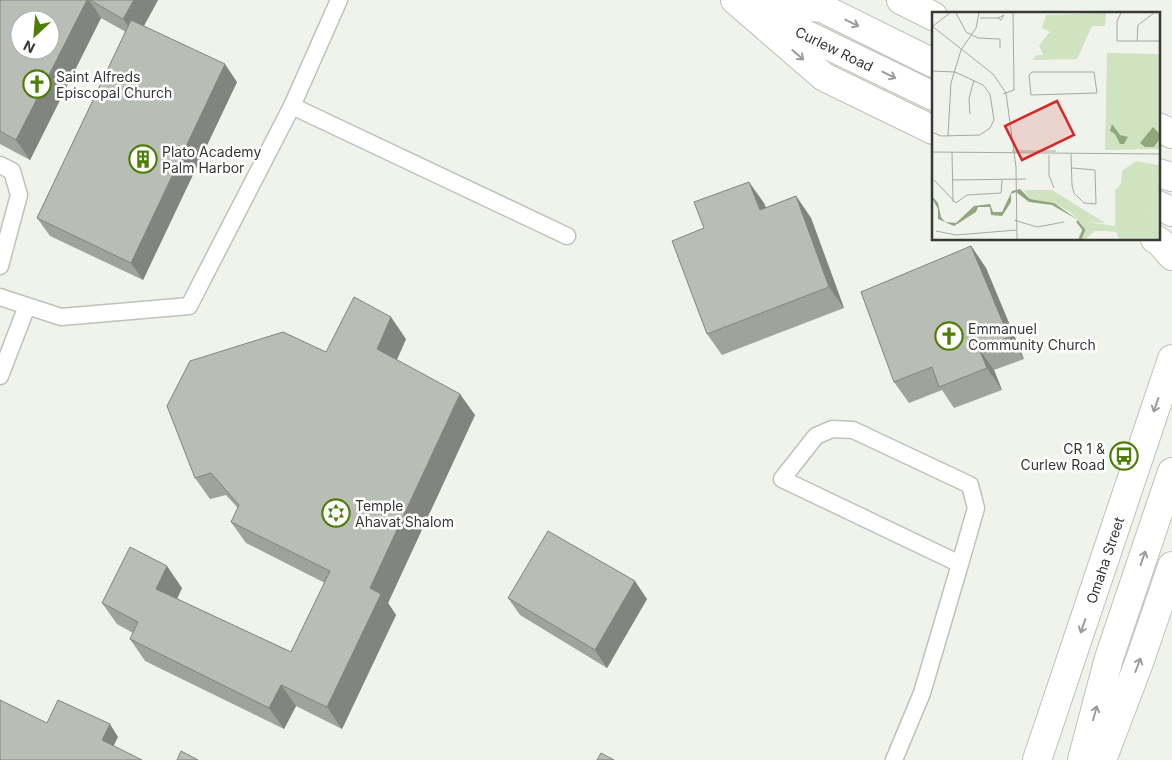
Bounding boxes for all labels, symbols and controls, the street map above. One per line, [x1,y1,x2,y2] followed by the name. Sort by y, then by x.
[10,10,60,60] north arrow
[932,12,1160,240] inset map
[844,19,859,28] one-way arrow
[793,22,876,74] street label: Curlew Road
[21,37,38,57] text: N
[791,49,804,60] one-way arrow
[56,68,172,101] place label: Saint Alfreds Episcopal Church
[22,69,52,99] church icon: Saint Alfreds Episcopal Church
[881,71,896,80] one-way arrow
[162,143,261,176] place label: Plato Academy Palm Harbor
[128,144,158,174] building icon: Plato Academy Palm Harbor
[968,320,1096,353] place label: Emmanuel Community Church
[934,321,964,351] church icon: Emmanuel Community Church
[1151,397,1161,413] one-way arrow
[1021,440,1105,473] place label: CR 1 & Curlew Road
[1109,441,1139,471] bus stop icon: CR 1 & Curlew Road
[355,497,454,530] place label: Temple Ahavat Shalom
[321,498,351,528] synagogue icon: Temple Ahavat Shalom
[1082,514,1127,606] street label: Omaha Street
[1139,550,1148,566] one-way arrow
[1077,617,1087,633] one-way arrow
[1134,658,1143,674] one-way arrow
[1091,705,1100,721] one-way arrow

